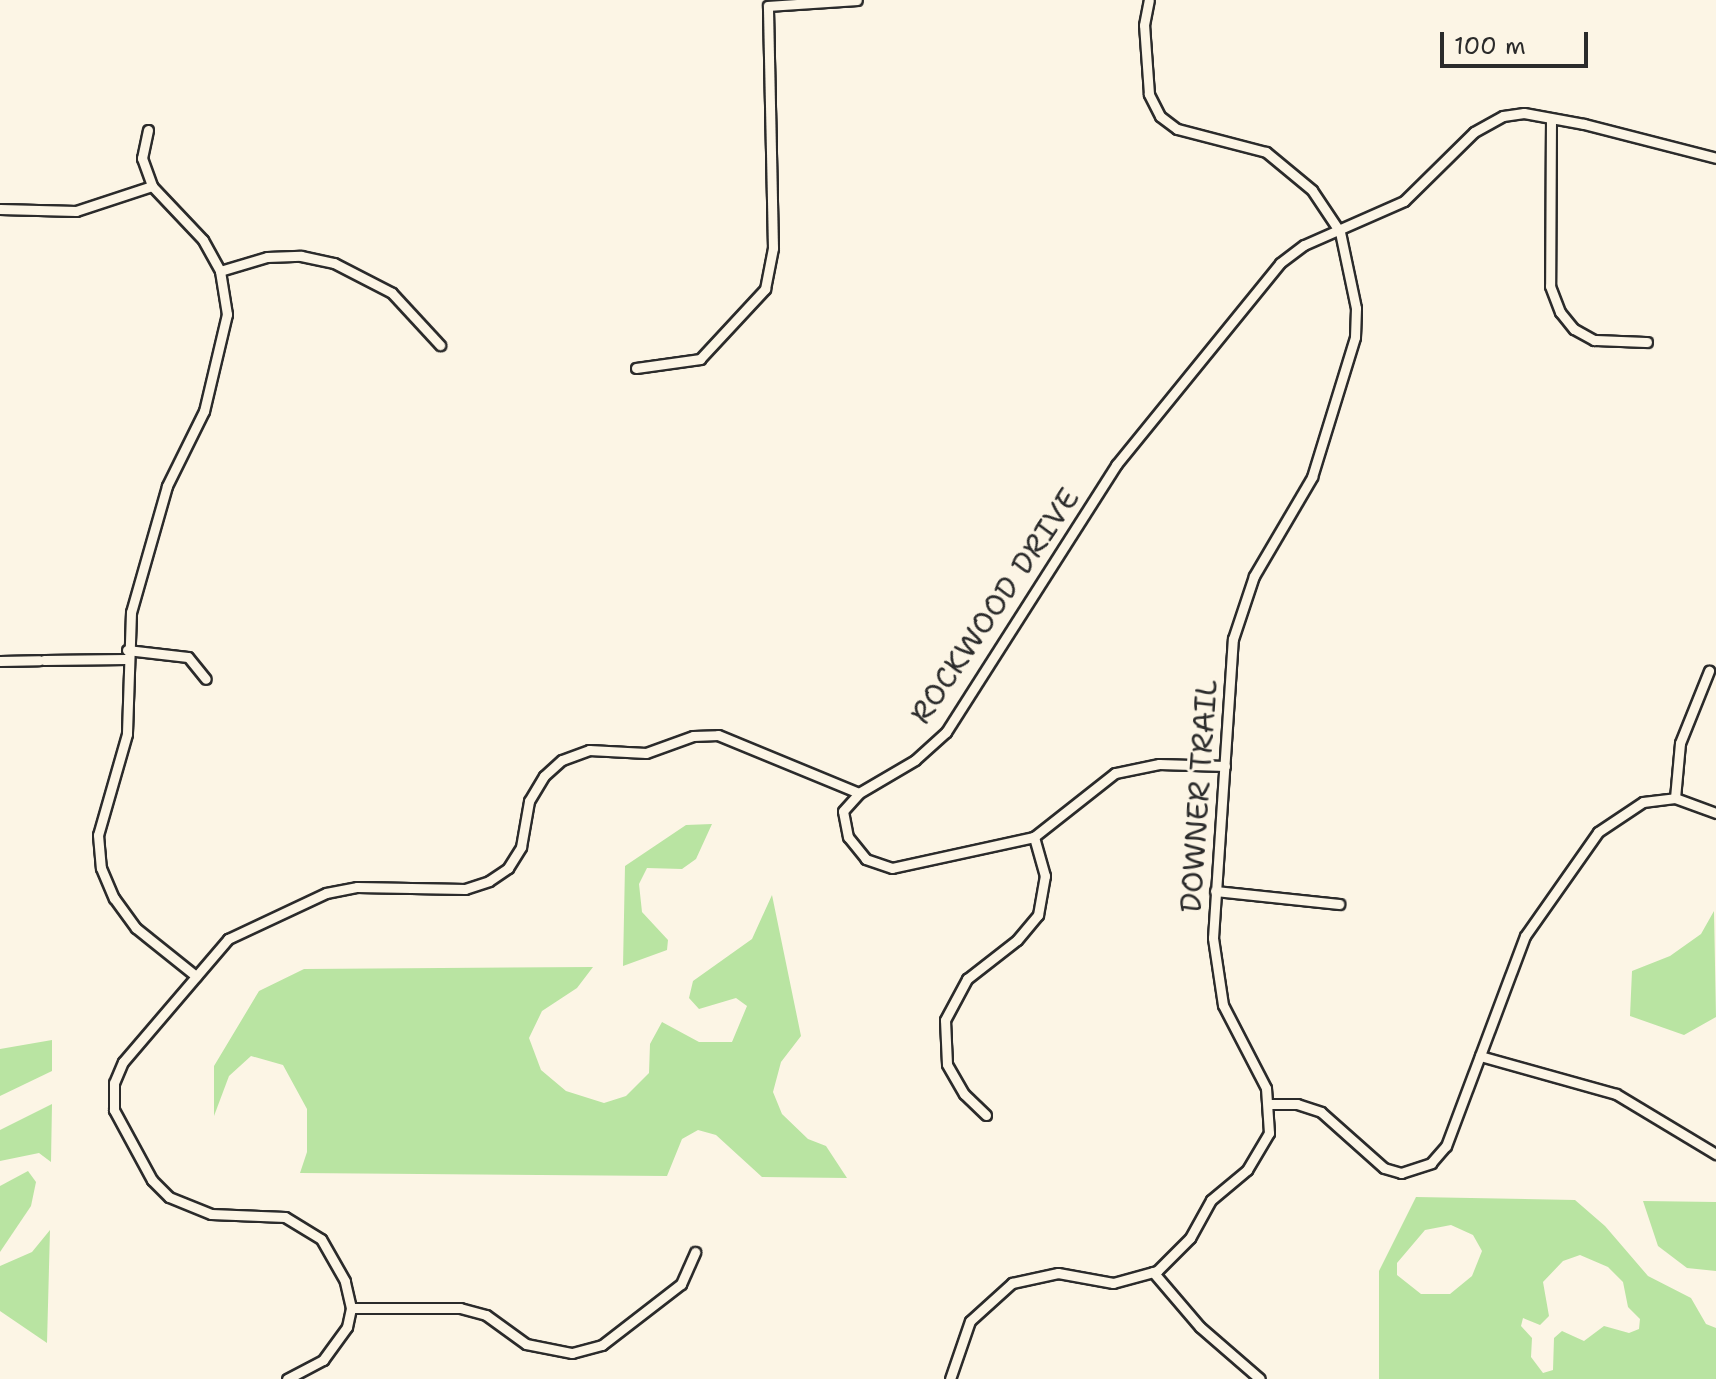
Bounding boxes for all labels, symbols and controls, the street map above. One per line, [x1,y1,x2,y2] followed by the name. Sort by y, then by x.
[1444,16,1592,66] scale bar
[1454,30,1526,62] text: 100 m
[903,481,1087,731] street label: ROCKWOOD DRIVE
[1173,678,1225,914] street label: DOWNER TRAIL

